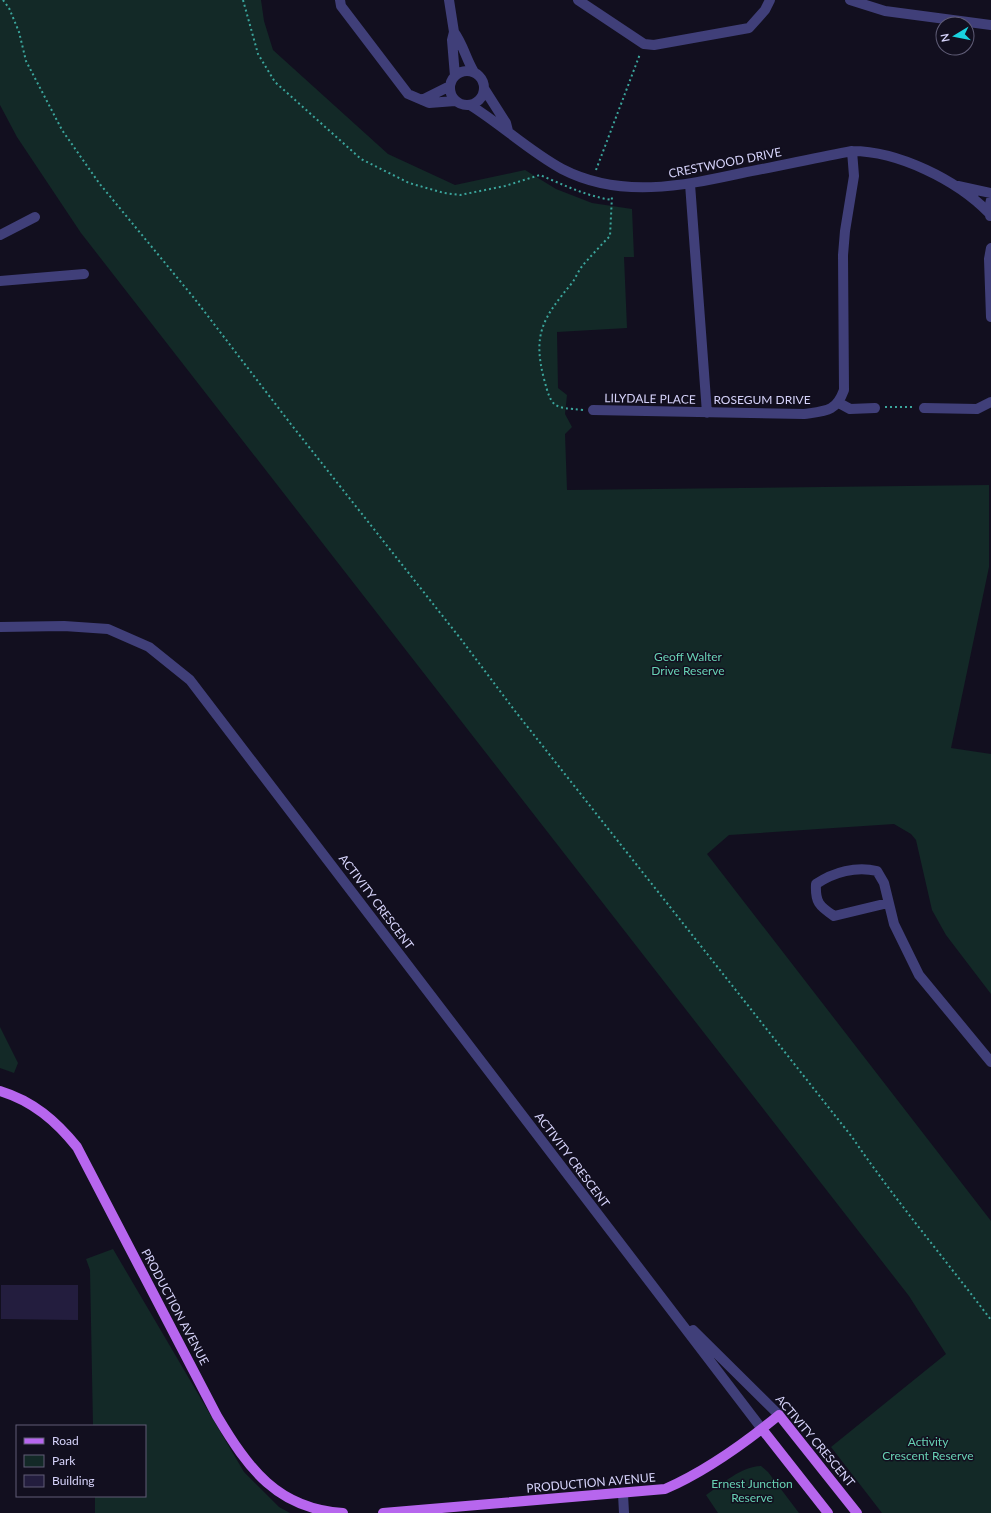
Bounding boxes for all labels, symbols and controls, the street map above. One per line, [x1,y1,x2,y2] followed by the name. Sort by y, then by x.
[935,16,975,56] north arrow
[938,33,952,43] text: N
[667,144,783,181] street label: CRESTWOOD DRIVE
[604,390,696,407] street label: LILYDALE PLACE
[713,392,811,407] street label: ROSEGUM DRIVE
[651,649,725,678] park label: Geoff Walter Drive Reserve
[336,851,417,952] street label: ACTIVITY CRESCENT
[532,1109,613,1210] street label: ACTIVITY CRESCENT
[138,1246,213,1368] street label: PRODUCTION AVENUE
[773,1392,858,1490] street label: ACTIVITY CRESCENT
[16,1425,146,1497] legend
[52,1433,79,1448] text: Road
[882,1434,974,1463] park label: Activity Crescent Reserve
[52,1453,76,1468] text: Park
[526,1469,656,1496] street label: PRODUCTION AVENUE
[52,1473,95,1488] text: Building
[711,1476,793,1505] park label: Ernest Junction Reserve

